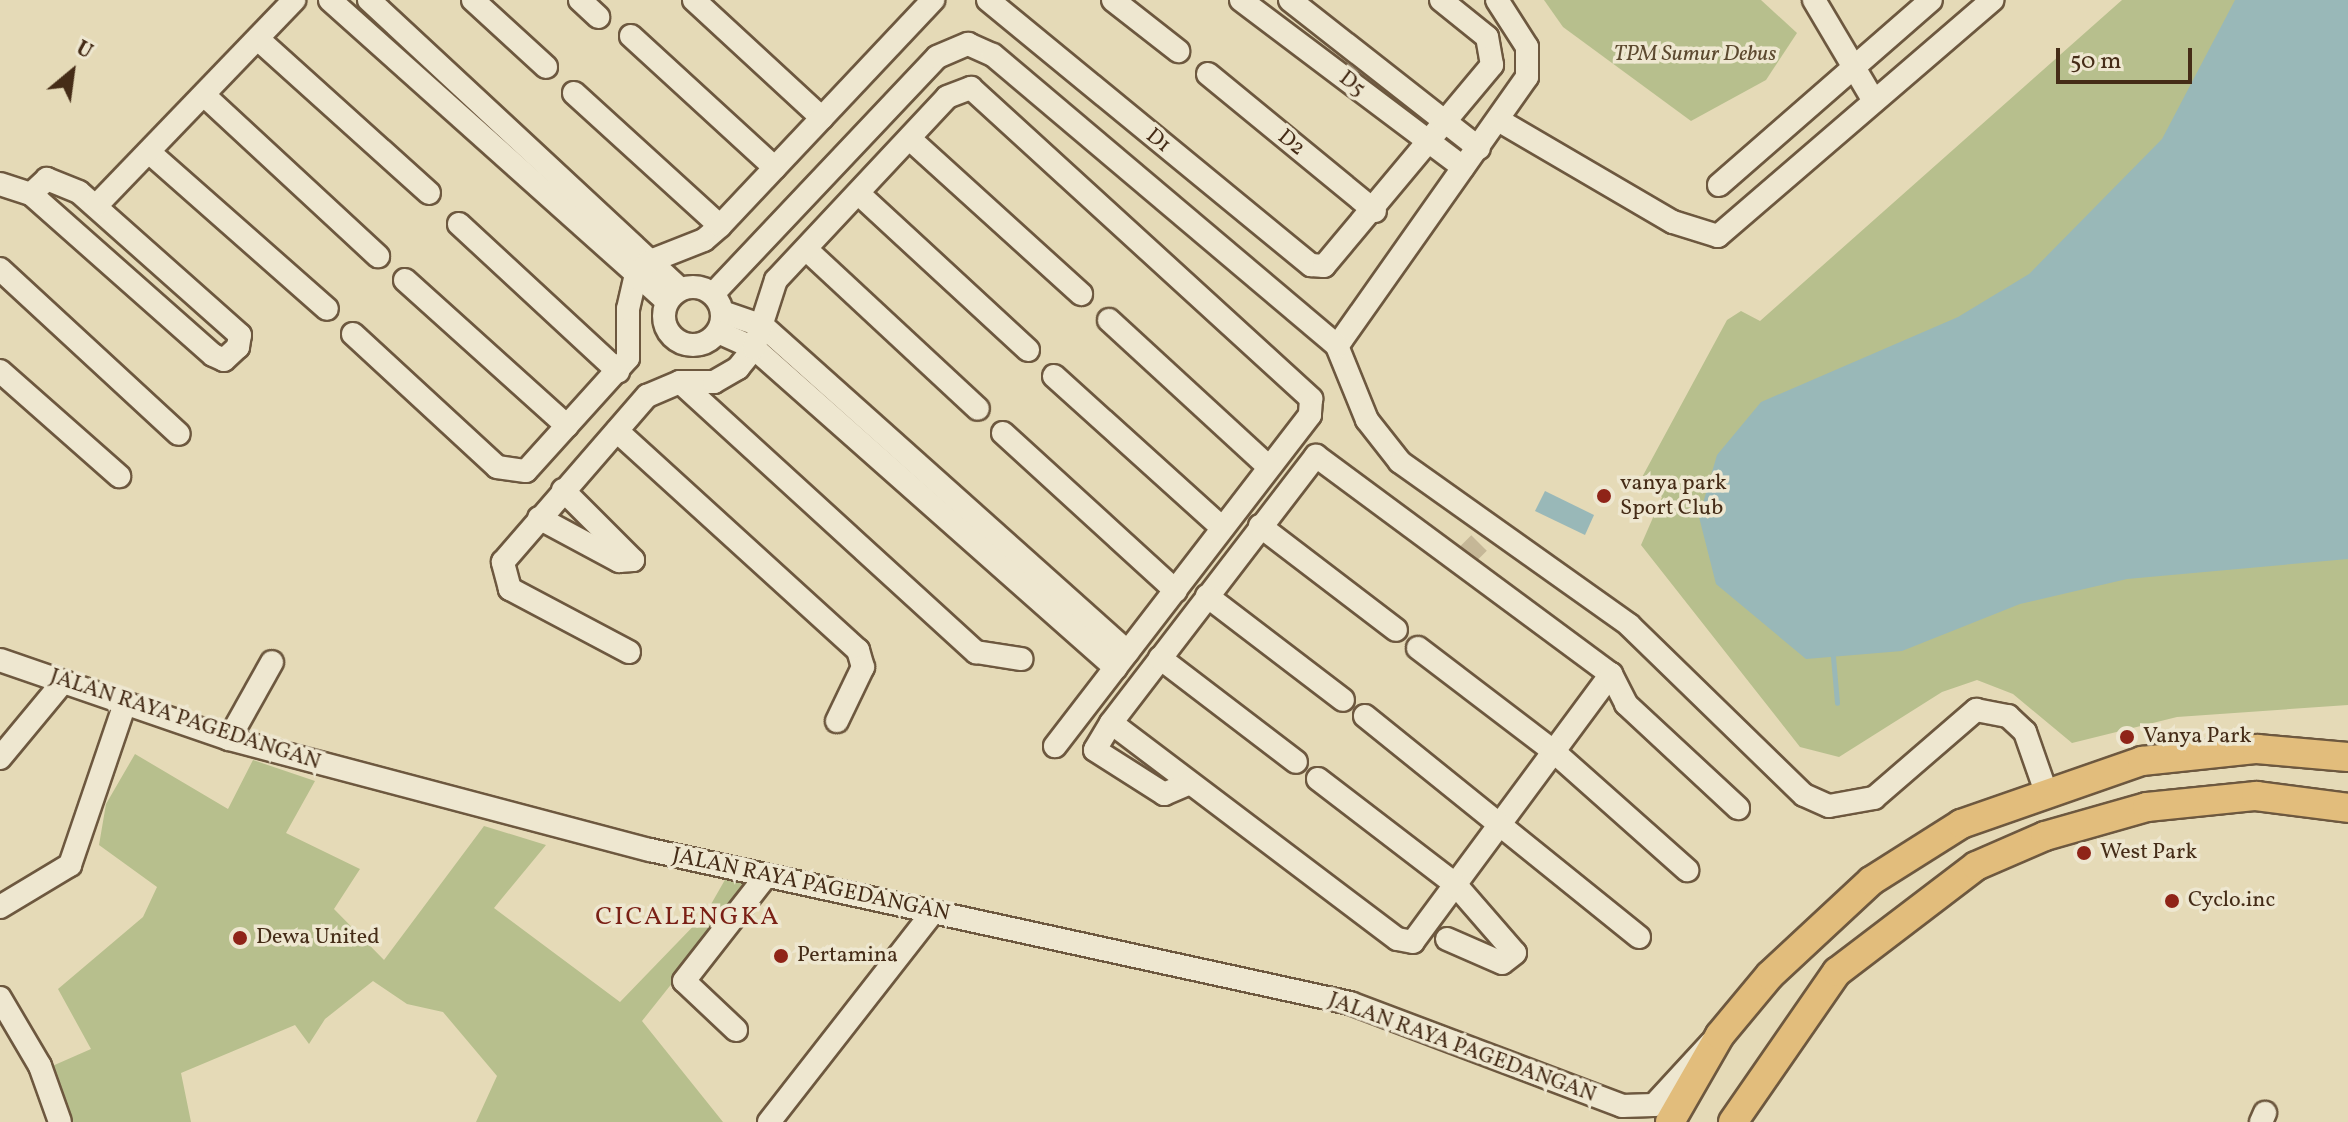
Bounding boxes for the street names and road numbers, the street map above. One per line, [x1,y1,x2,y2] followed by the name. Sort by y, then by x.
[1333,65,1371,103] street label: D5
[1140,123,1176,159] street label: D1
[1272,124,1310,162] street label: D2
[46,664,324,776] street label: JALAN RAYA PAGEDANGAN
[670,843,952,927] street label: JALAN RAYA PAGEDANGAN
[1325,987,1599,1109] street label: JALAN RAYA PAGEDANGAN

